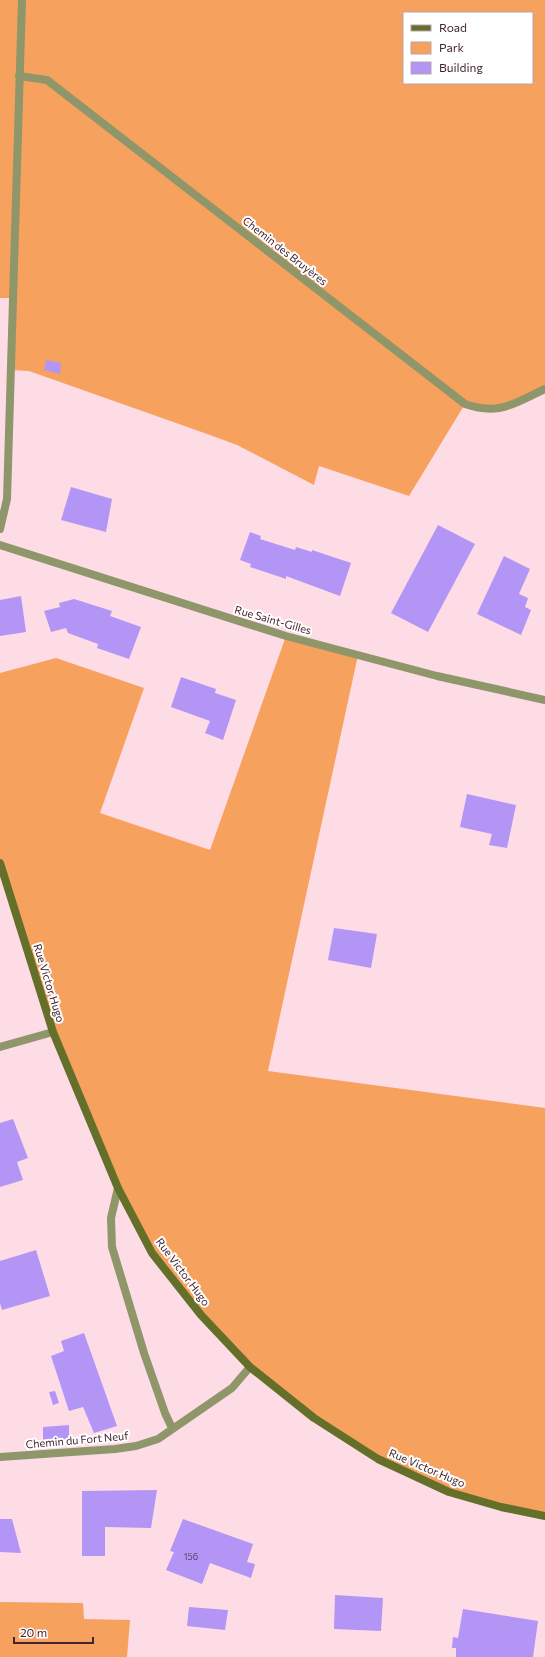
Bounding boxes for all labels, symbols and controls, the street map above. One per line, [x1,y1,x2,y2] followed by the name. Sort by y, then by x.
[403,12,533,84] legend
[439,20,467,34] text: Road
[439,40,465,54] text: Park
[439,60,483,74] text: Building
[240,214,330,288] street label: Chemin des Bruyères
[233,602,313,637] street label: Rue Saint-Gilles
[31,942,68,1024] street label: Rue Victor Hugo
[154,1235,213,1308] street label: Rue Victor Hugo
[25,1428,130,1450] street label: Chemin du Fort Neuf
[387,1446,468,1490] street label: Rue Victor Hugo
[184,1551,198,1562] house number: 156
[14,1619,93,1645] scale bar
[20,1625,47,1639] text: 20 m

